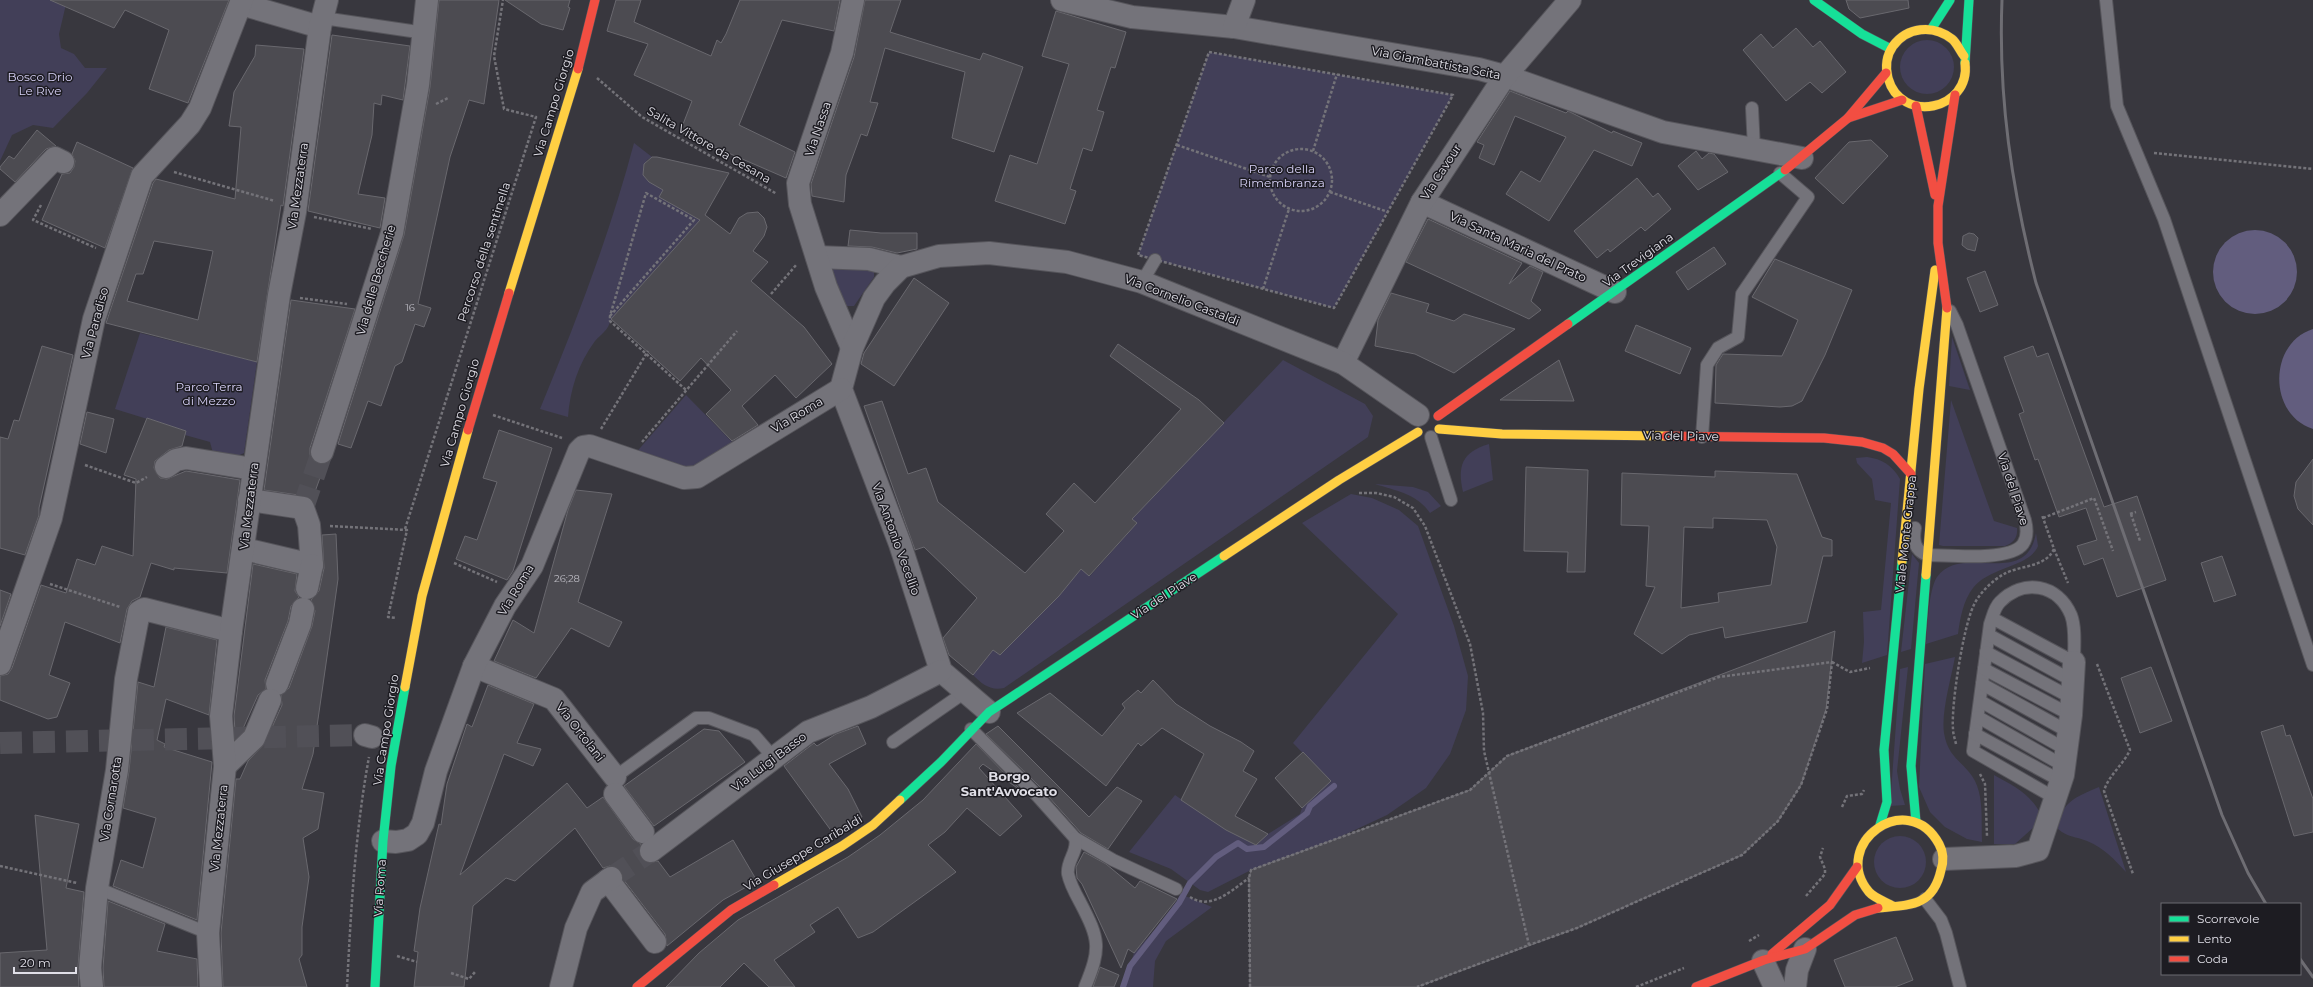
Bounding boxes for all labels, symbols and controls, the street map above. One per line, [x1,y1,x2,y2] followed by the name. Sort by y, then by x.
[1370,43,1502,82] street label: Via Giambattista Scita
[530,47,577,159] street label: Via Campo Giorgio
[7,69,73,98] park label: Bosco Drio Le Rive
[801,99,834,158] street label: Via Nassa
[645,103,774,186] street label: Salita Vittore da Cesana
[284,141,311,230] street label: Via Mezzaterra
[1417,141,1464,203] street label: Via Cavour
[1239,161,1325,190] park label: Parco della Rimembranza
[454,180,513,324] street label: Percorso della sentinella
[1447,208,1589,285] street label: Via Santa Maria del Prato
[353,223,398,337] street label: Via delle Beccherie
[1599,229,1676,290] street label: Via Trevigiana
[1122,271,1242,328] street label: Via Cornelio Castaldi
[78,286,111,360] street label: Via Paradiso
[405,301,415,314] house number: 16
[437,357,482,469] street label: Via Campo Giorgio
[175,379,243,408] park label: Parco Terra di Mezzo
[768,393,825,436] street label: Via Roma
[1643,427,1719,444] street label: Via del Piave
[1995,451,2032,527] street label: Via del Piave
[236,462,261,550] street label: Via Mezzaterra
[1892,474,1919,594] street label: Viale Monte Grappa
[869,481,924,597] street label: Via Antonio Vecellio
[494,561,537,618] street label: Via Roma
[1128,569,1200,622] street label: Via del Piave
[554,572,580,585] house number: 26;28
[369,673,402,787] street label: Via Campo Giorgio
[553,699,608,764] street label: Via Ortolani
[728,729,809,795] street label: Via Luigi Basso
[96,755,125,843] street label: Via Cornarotta
[961,768,1058,799] district label: Borgo Sant'Avvocato
[206,784,231,872] street label: Via Mezzaterra
[741,811,865,894] street label: Via Giuseppe Garibaldi
[370,859,389,917] street label: Via Roma
[2161,903,2301,975] legend
[2197,911,2259,926] text: Scorrevole
[2197,931,2232,946] text: Lento
[14,949,76,975] scale bar
[2197,951,2228,966] text: Coda
[20,955,51,970] text: 20 m

